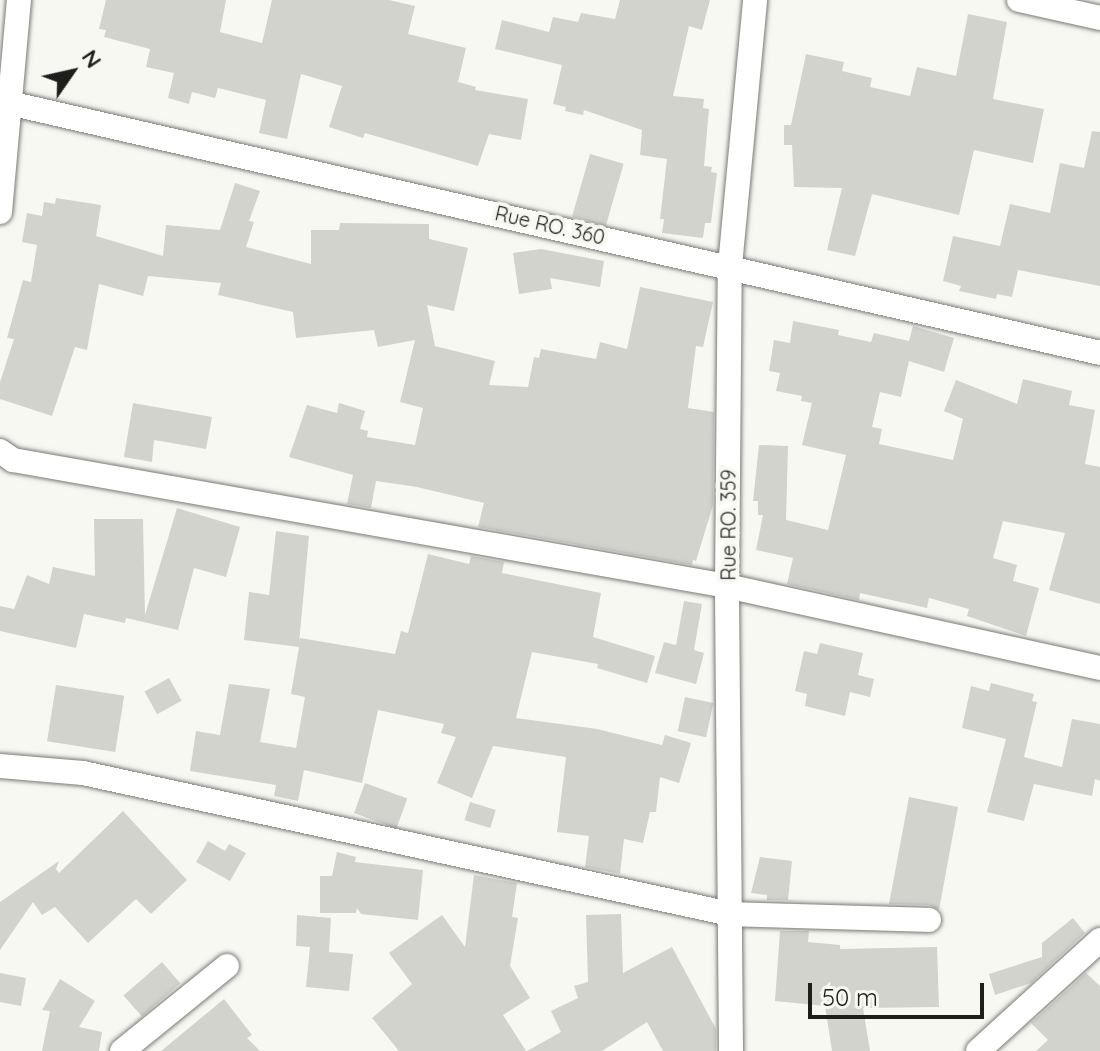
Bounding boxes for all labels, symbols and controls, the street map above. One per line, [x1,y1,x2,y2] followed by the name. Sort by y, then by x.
[32,32,112,112] north arrow
[76,44,108,73] text: N
[493,201,607,249] street label: Rue RO. 360
[716,469,740,581] street label: Rue RO. 359
[812,967,988,1017] scale bar
[822,982,878,1012] text: 50 m

